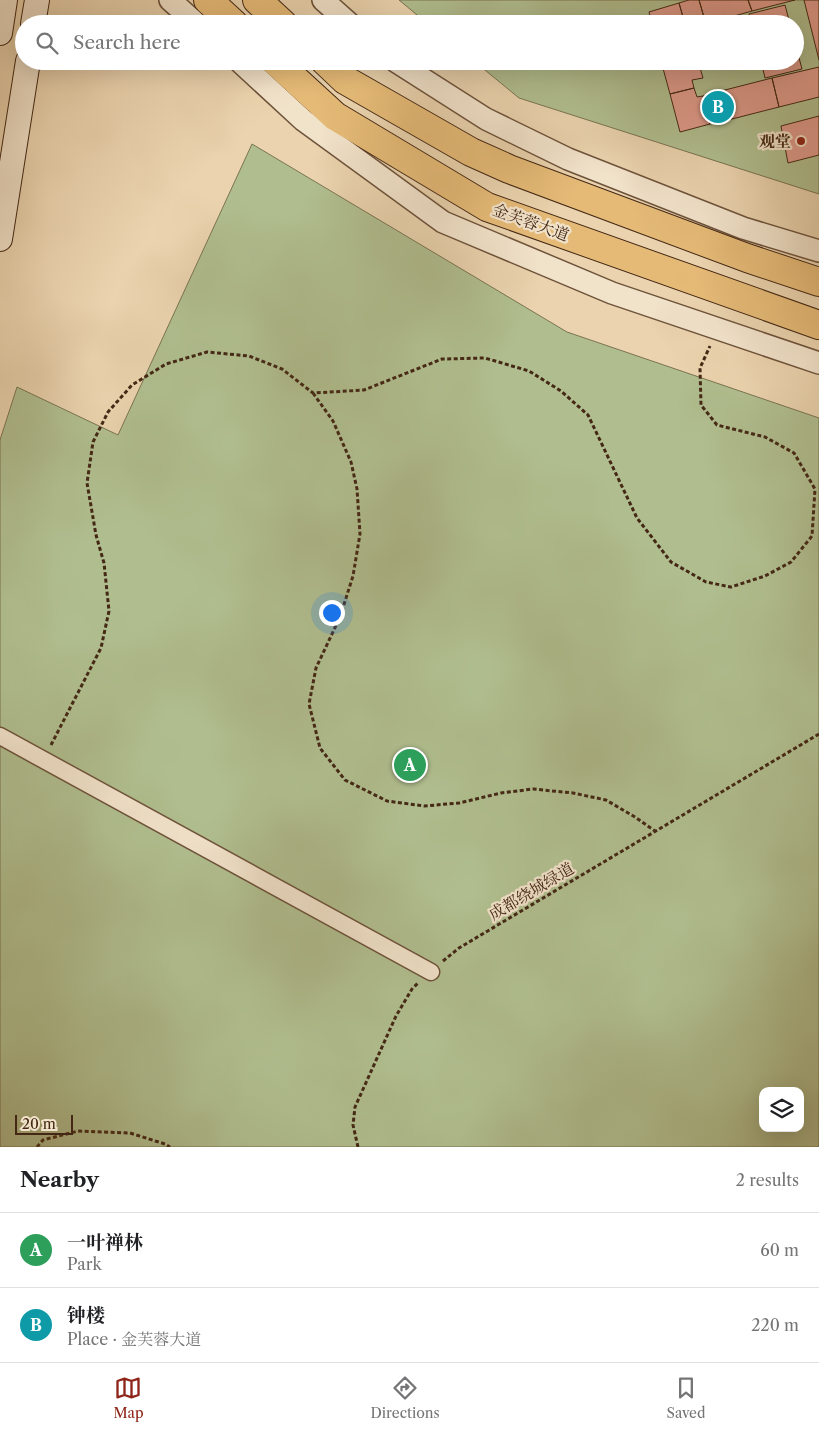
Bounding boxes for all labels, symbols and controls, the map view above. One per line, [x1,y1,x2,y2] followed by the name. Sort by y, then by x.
[15,15,804,70] search box
[33,29,61,57] icon: search
[73,31,181,54] text: Search here
[702,88,734,126] pin: B
[759,131,791,151] place label: 观堂
[795,135,807,147] marker: 观堂
[490,199,572,245] street label: 金芙蓉大道
[319,600,345,626] your location
[394,746,426,784] pin: A
[485,858,577,924] street label: 成都绕城绿道
[759,1087,804,1132] map controls
[759,1087,804,1132] button: layers
[15,1112,72,1135] scale bar
[22,1115,56,1133] text: 20 m
[20,1167,99,1192] text: Nearby
[736,1170,799,1190] text: 2 results
[67,1231,143,1254] text: 一叶禅林
[30,1240,42,1260] text: A
[760,1240,799,1260] text: 60 m
[67,1254,102,1274] text: Park
[67,1304,105,1327] text: 钟楼
[30,1315,42,1335] text: B
[751,1315,799,1335] text: 220 m
[67,1329,201,1349] text: Place · 金芙蓉大道
[113,1374,144,1422] tab: Map
[370,1374,440,1422] tab: Directions
[667,1374,705,1422] tab: Saved

